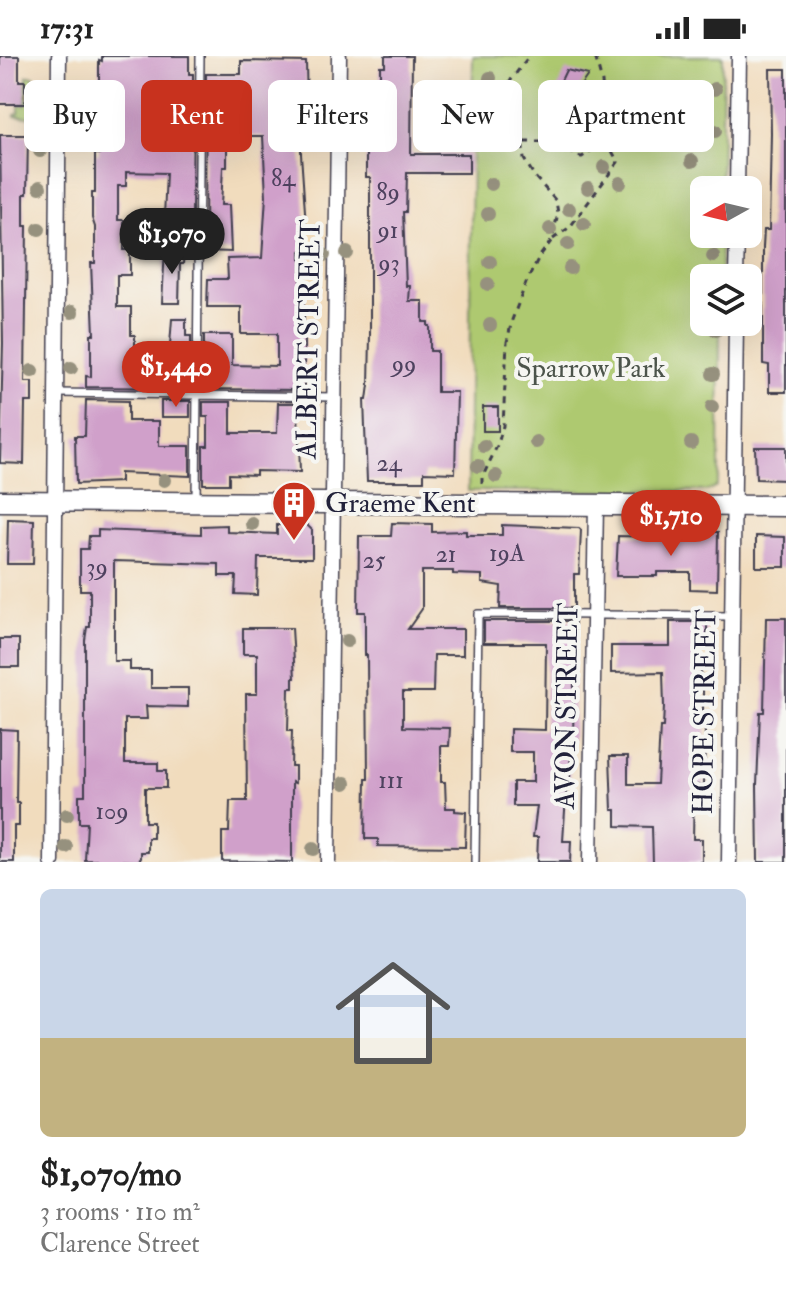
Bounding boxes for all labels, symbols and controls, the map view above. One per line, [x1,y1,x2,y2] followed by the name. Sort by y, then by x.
[40,10,94,47] text: 17:31
[24,80,125,152] chip: Buy
[141,80,252,152] chip: Rent
[268,80,397,152] chip: Filters
[413,80,522,152] chip: New
[538,80,714,152] chip: Apartment
[271,163,296,194] house number: 84
[690,176,762,248] north arrow
[690,176,762,336] map controls
[376,177,400,208] house number: 89
[107,208,237,276] pin: $1,070
[376,215,398,246] house number: 91
[138,218,206,250] text: $1,070
[289,218,329,460] street label: ALBERT STREET
[376,248,400,279] house number: 93
[690,264,762,336] button: layers
[111,341,241,409] pin: $1,440
[390,349,416,380] house number: 99
[140,351,212,383] text: $1,440
[516,351,666,386] park label: Sparrow Park
[376,448,403,479] house number: 24
[270,479,318,542] building icon: Graeme Kent
[325,486,476,521] place label: Graeme Kent
[606,490,736,558] pin: $1,710
[639,500,703,532] text: $1,710
[489,538,525,569] house number: 19A
[436,539,456,570] house number: 21
[363,545,386,576] house number: 25
[86,552,108,583] house number: 39
[548,602,586,810] street label: AVON STREET
[686,609,724,815] street label: HOPE STREET
[378,765,404,796] house number: 111
[95,796,129,827] house number: 109
[321,941,465,1085] icon: home
[40,1153,181,1196] text: $1,070/mo
[40,1196,200,1228] text: 3 rooms · 110 m²
[40,1228,200,1260] text: Clarence Street

